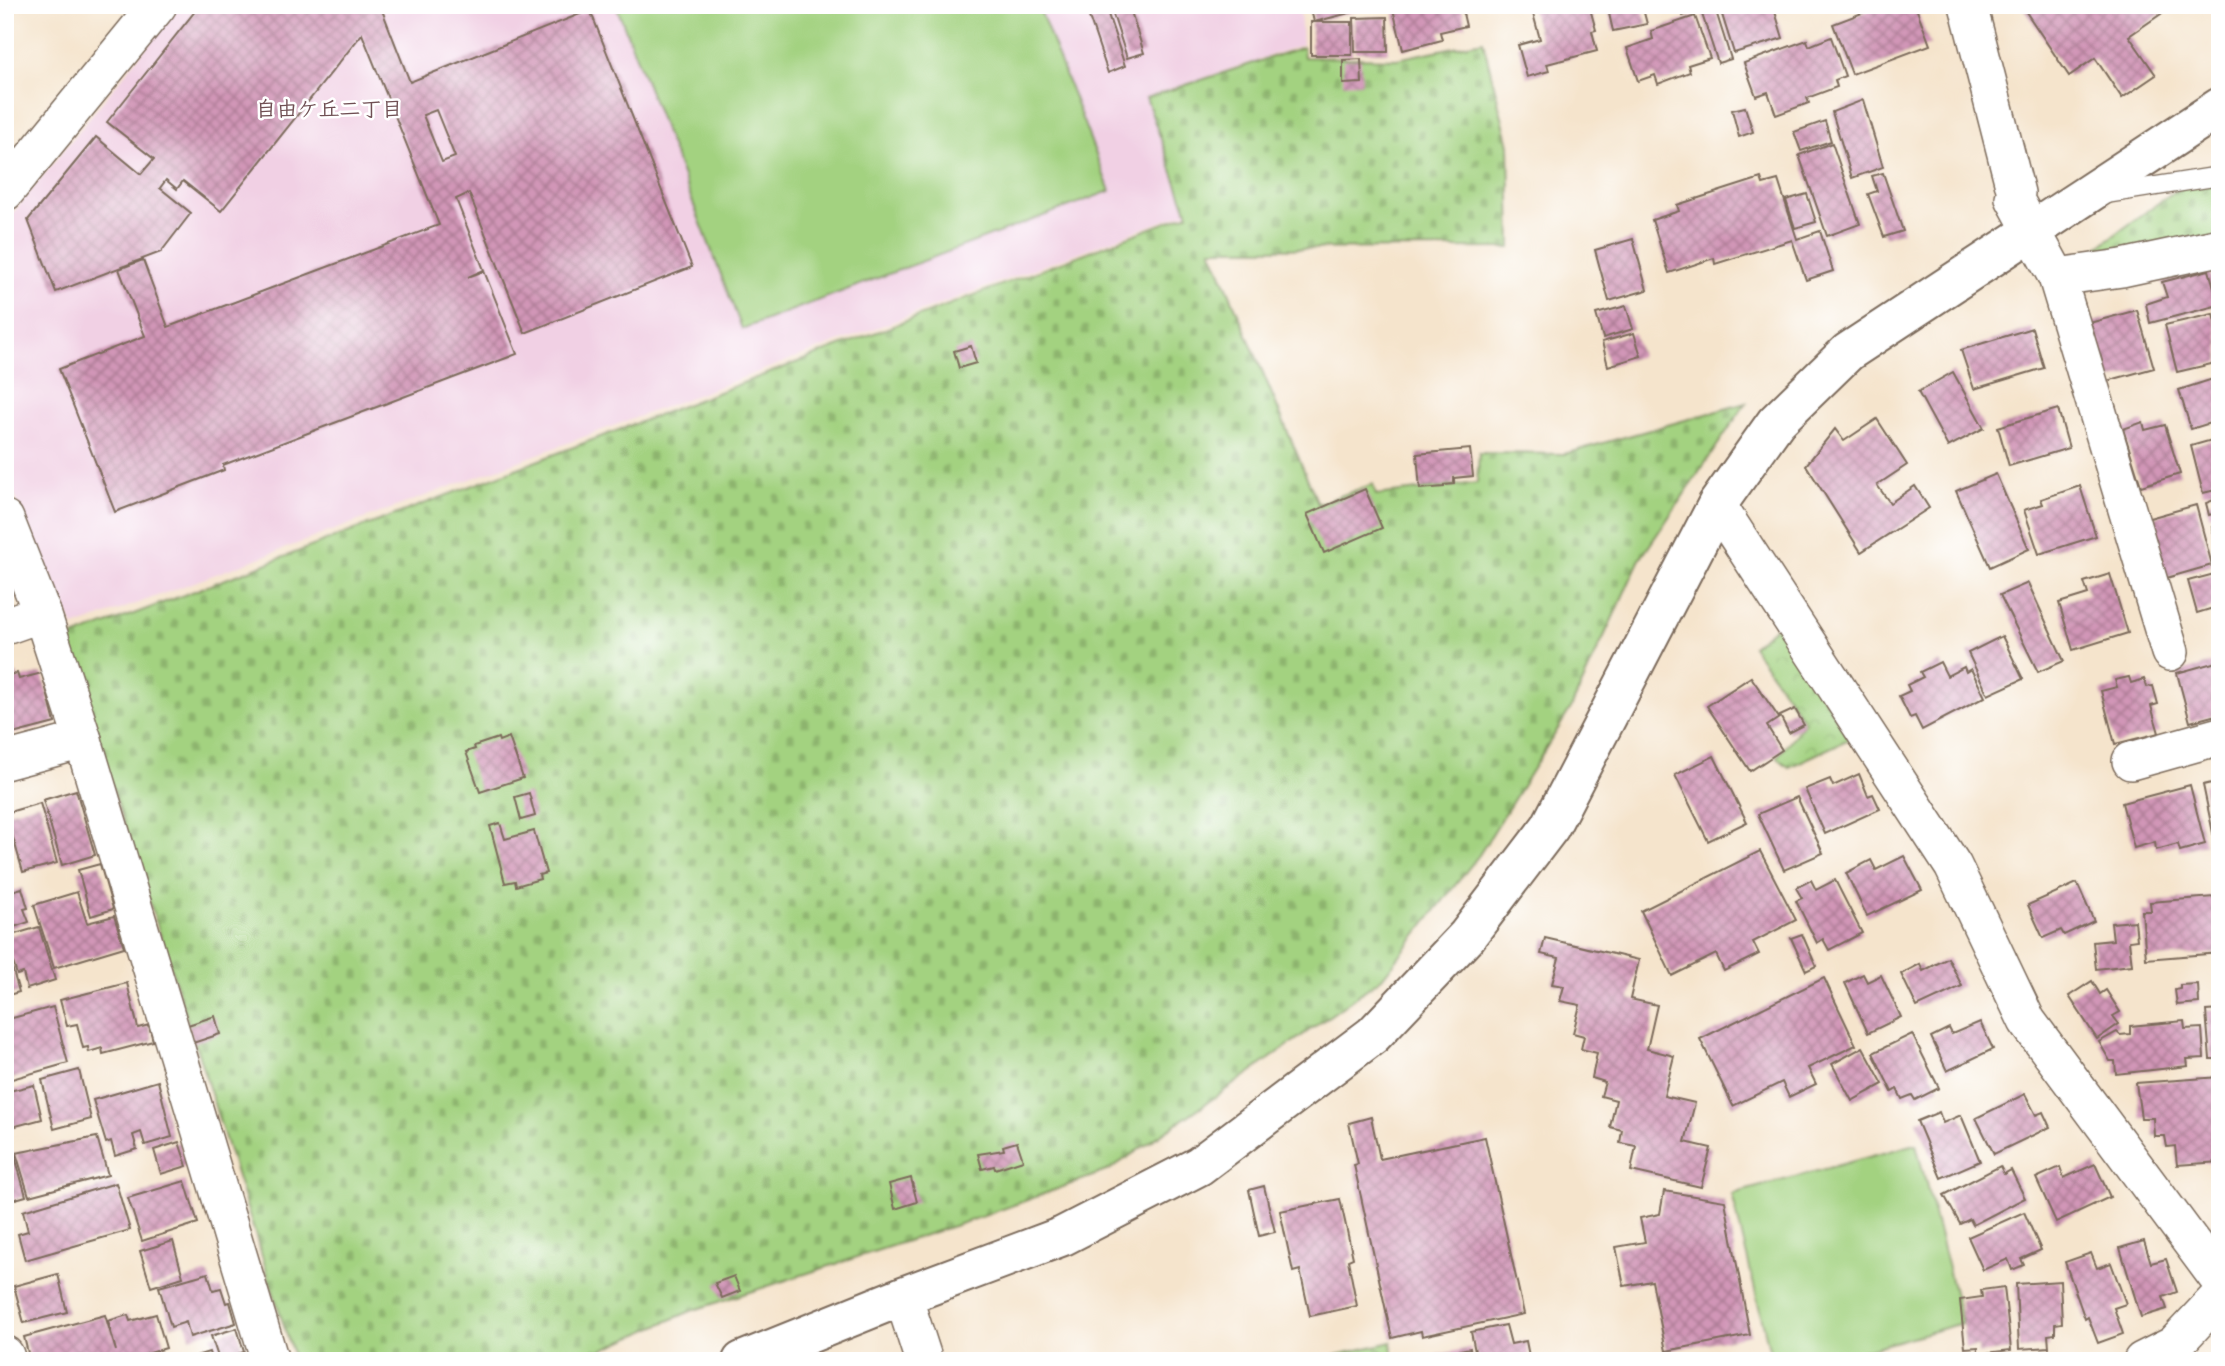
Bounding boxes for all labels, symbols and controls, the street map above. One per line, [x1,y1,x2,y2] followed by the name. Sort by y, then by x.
[256,94,403,127] district label: 自由ケ丘二丁目

